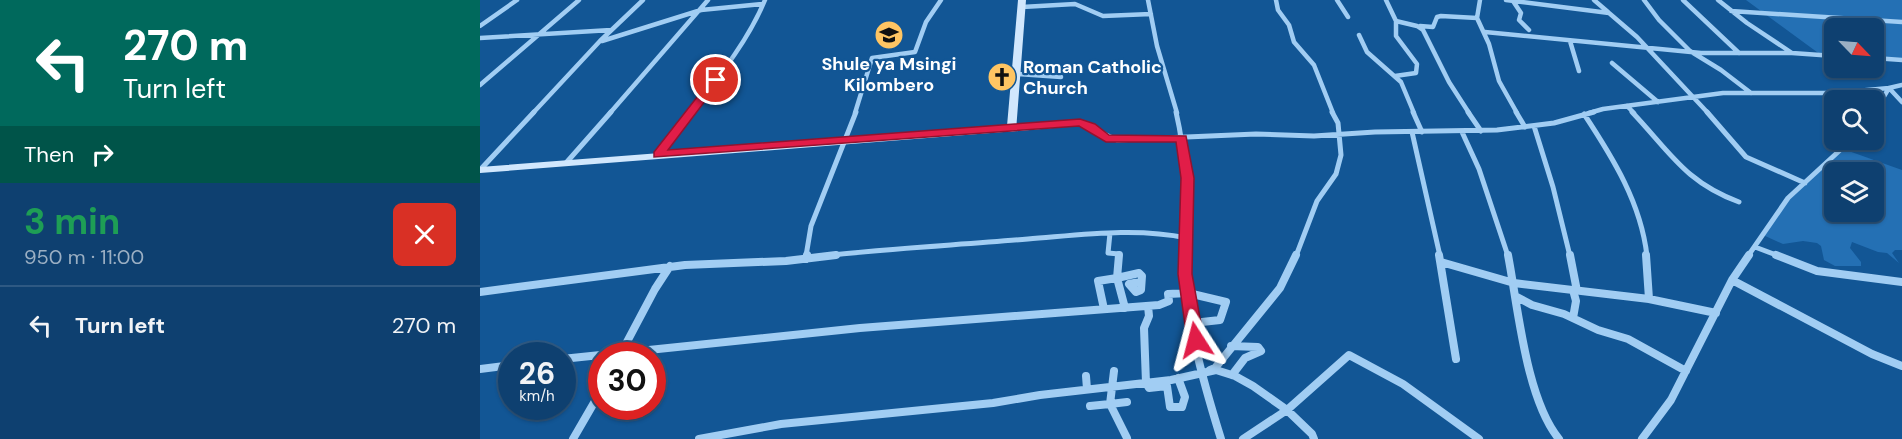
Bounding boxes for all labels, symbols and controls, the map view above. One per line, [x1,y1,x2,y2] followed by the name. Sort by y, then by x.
[123,18,248,73] text: 270 m
[1824,18,1884,78] north arrow
[1824,18,1884,222] map controls
[873,19,905,51] school or university icon: Shule ya Msingi Kilombero
[24,24,102,102] icon: left
[821,52,957,97] place label: Shule ya Msingi Kilombero
[690,54,741,105] pin
[1023,55,1162,100] place label: Roman Catholic Church
[986,61,1018,93] church icon: Roman Catholic Church
[699,63,732,96] icon: arrive
[123,71,226,106] text: Turn left
[1824,90,1884,150] button: search
[86,138,119,171] icon: right
[24,140,74,169] text: Then
[1824,162,1884,222] button: layers
[24,198,120,245] text: 3 min
[393,203,456,266] button: close
[24,244,144,270] text: 950 m · 11:00
[1164,308,1228,372] position arrow
[24,309,57,342] icon: left
[75,311,165,340] text: Turn left
[392,311,456,340] text: 270 m
[588,342,666,420] speed limit sign: 30
[519,354,555,393] text: 26
[519,386,555,406] text: km/h

